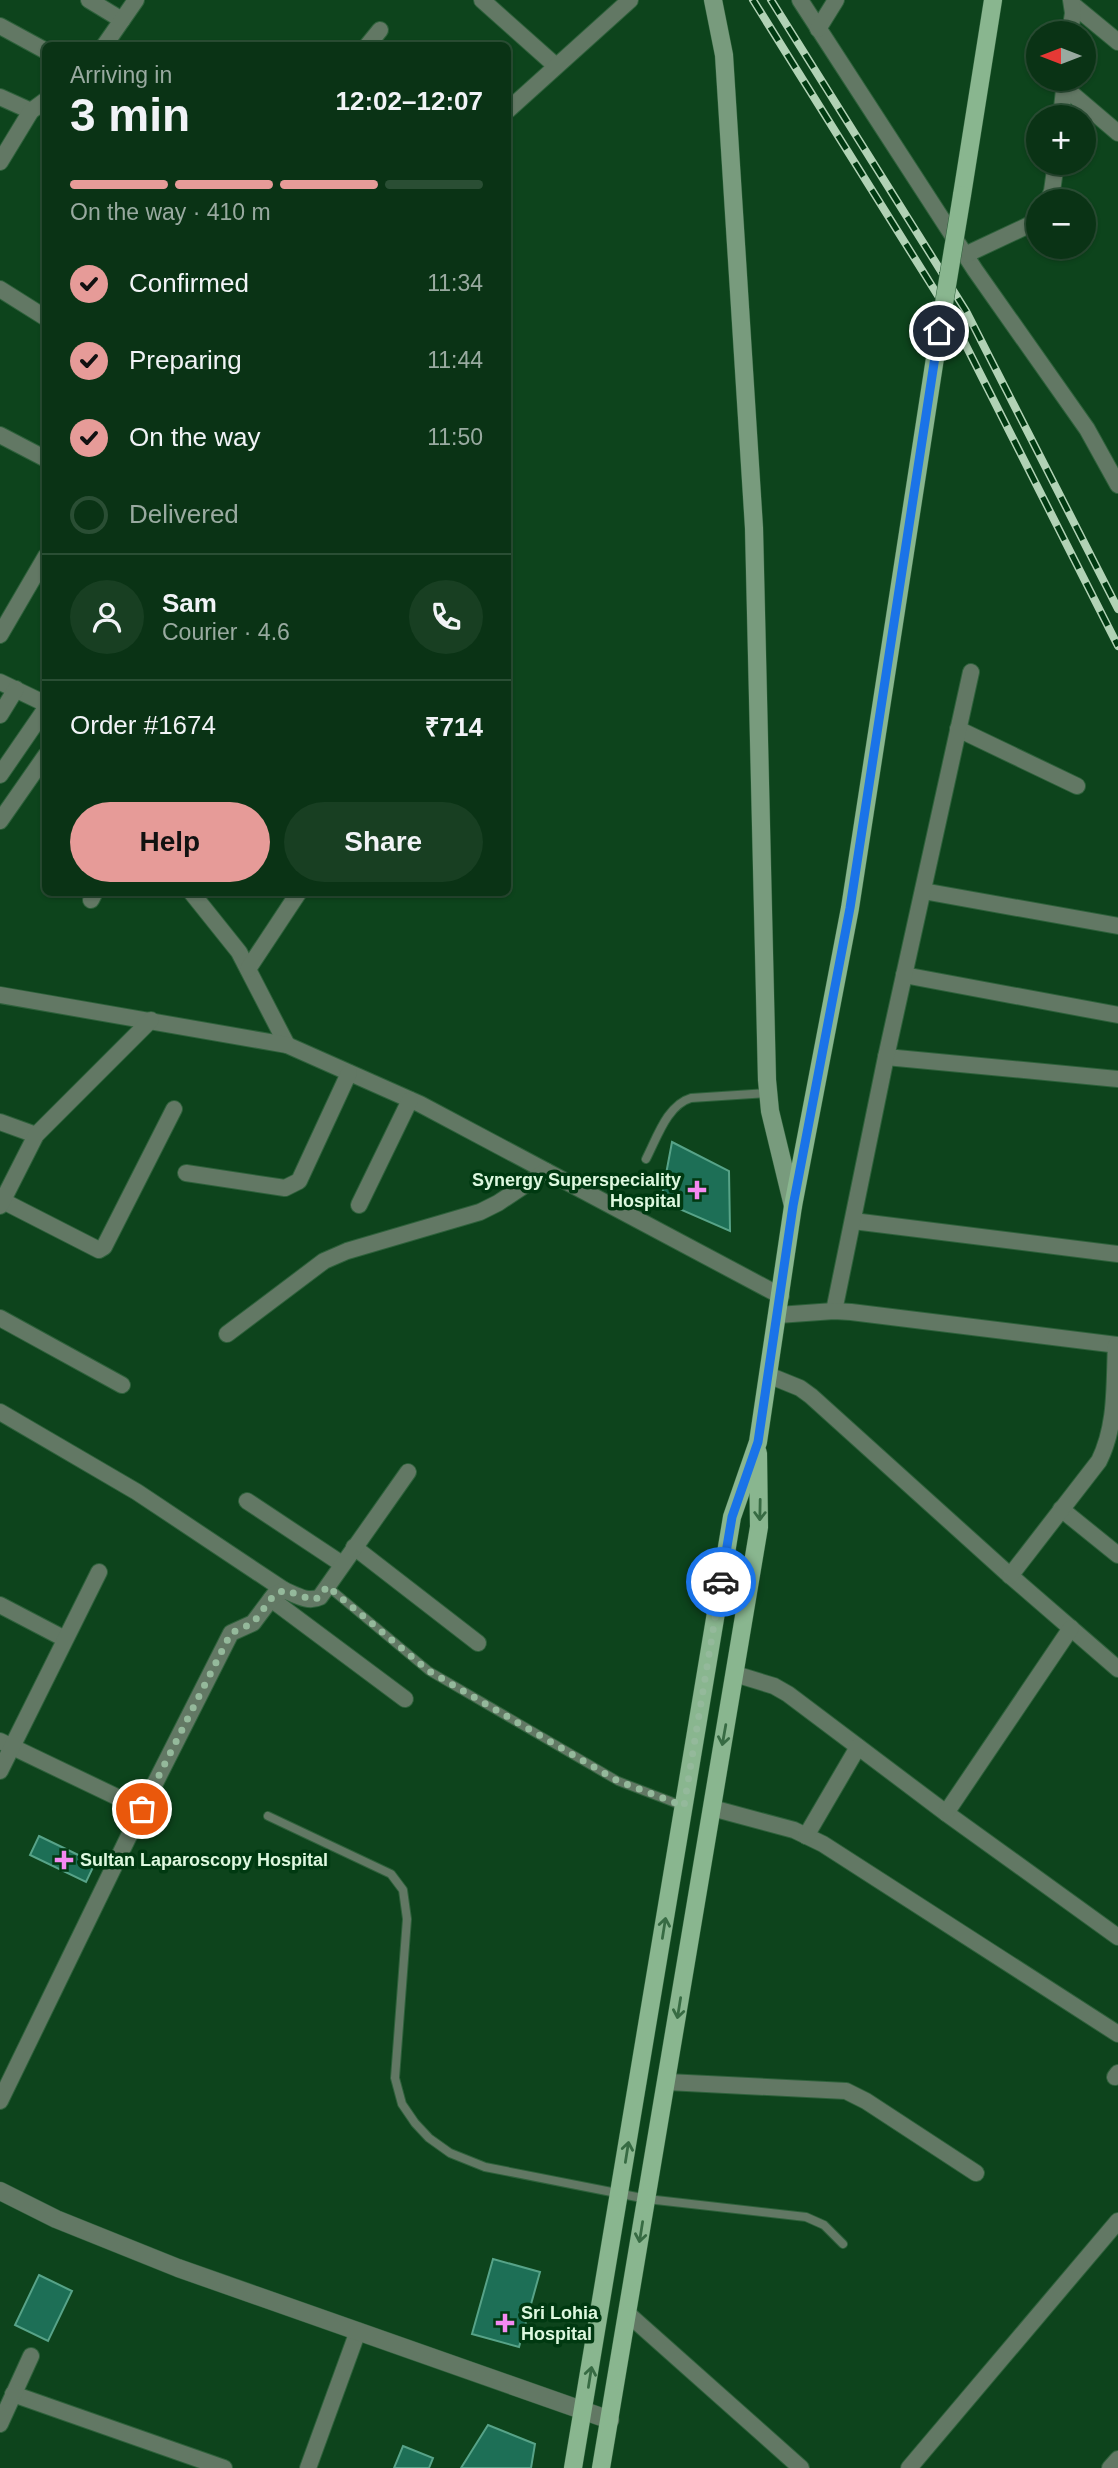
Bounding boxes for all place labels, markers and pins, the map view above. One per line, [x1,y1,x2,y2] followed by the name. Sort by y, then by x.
[909,301,969,361] pin
[472,1170,681,1211] place label: Synergy Superspeciality Hospital
[687,1180,707,1200] marker: Synergy Superspeciality Hospital
[112,1779,172,1839] pin
[54,1850,74,1870] marker: Sultan Laparoscopy Hospital
[80,1850,328,1870] place label: Sultan Laparoscopy Hospital
[521,2303,599,2344] place label: Sri Lohia Hospital
[495,2313,515,2333] marker: Sri Lohia Hospital

